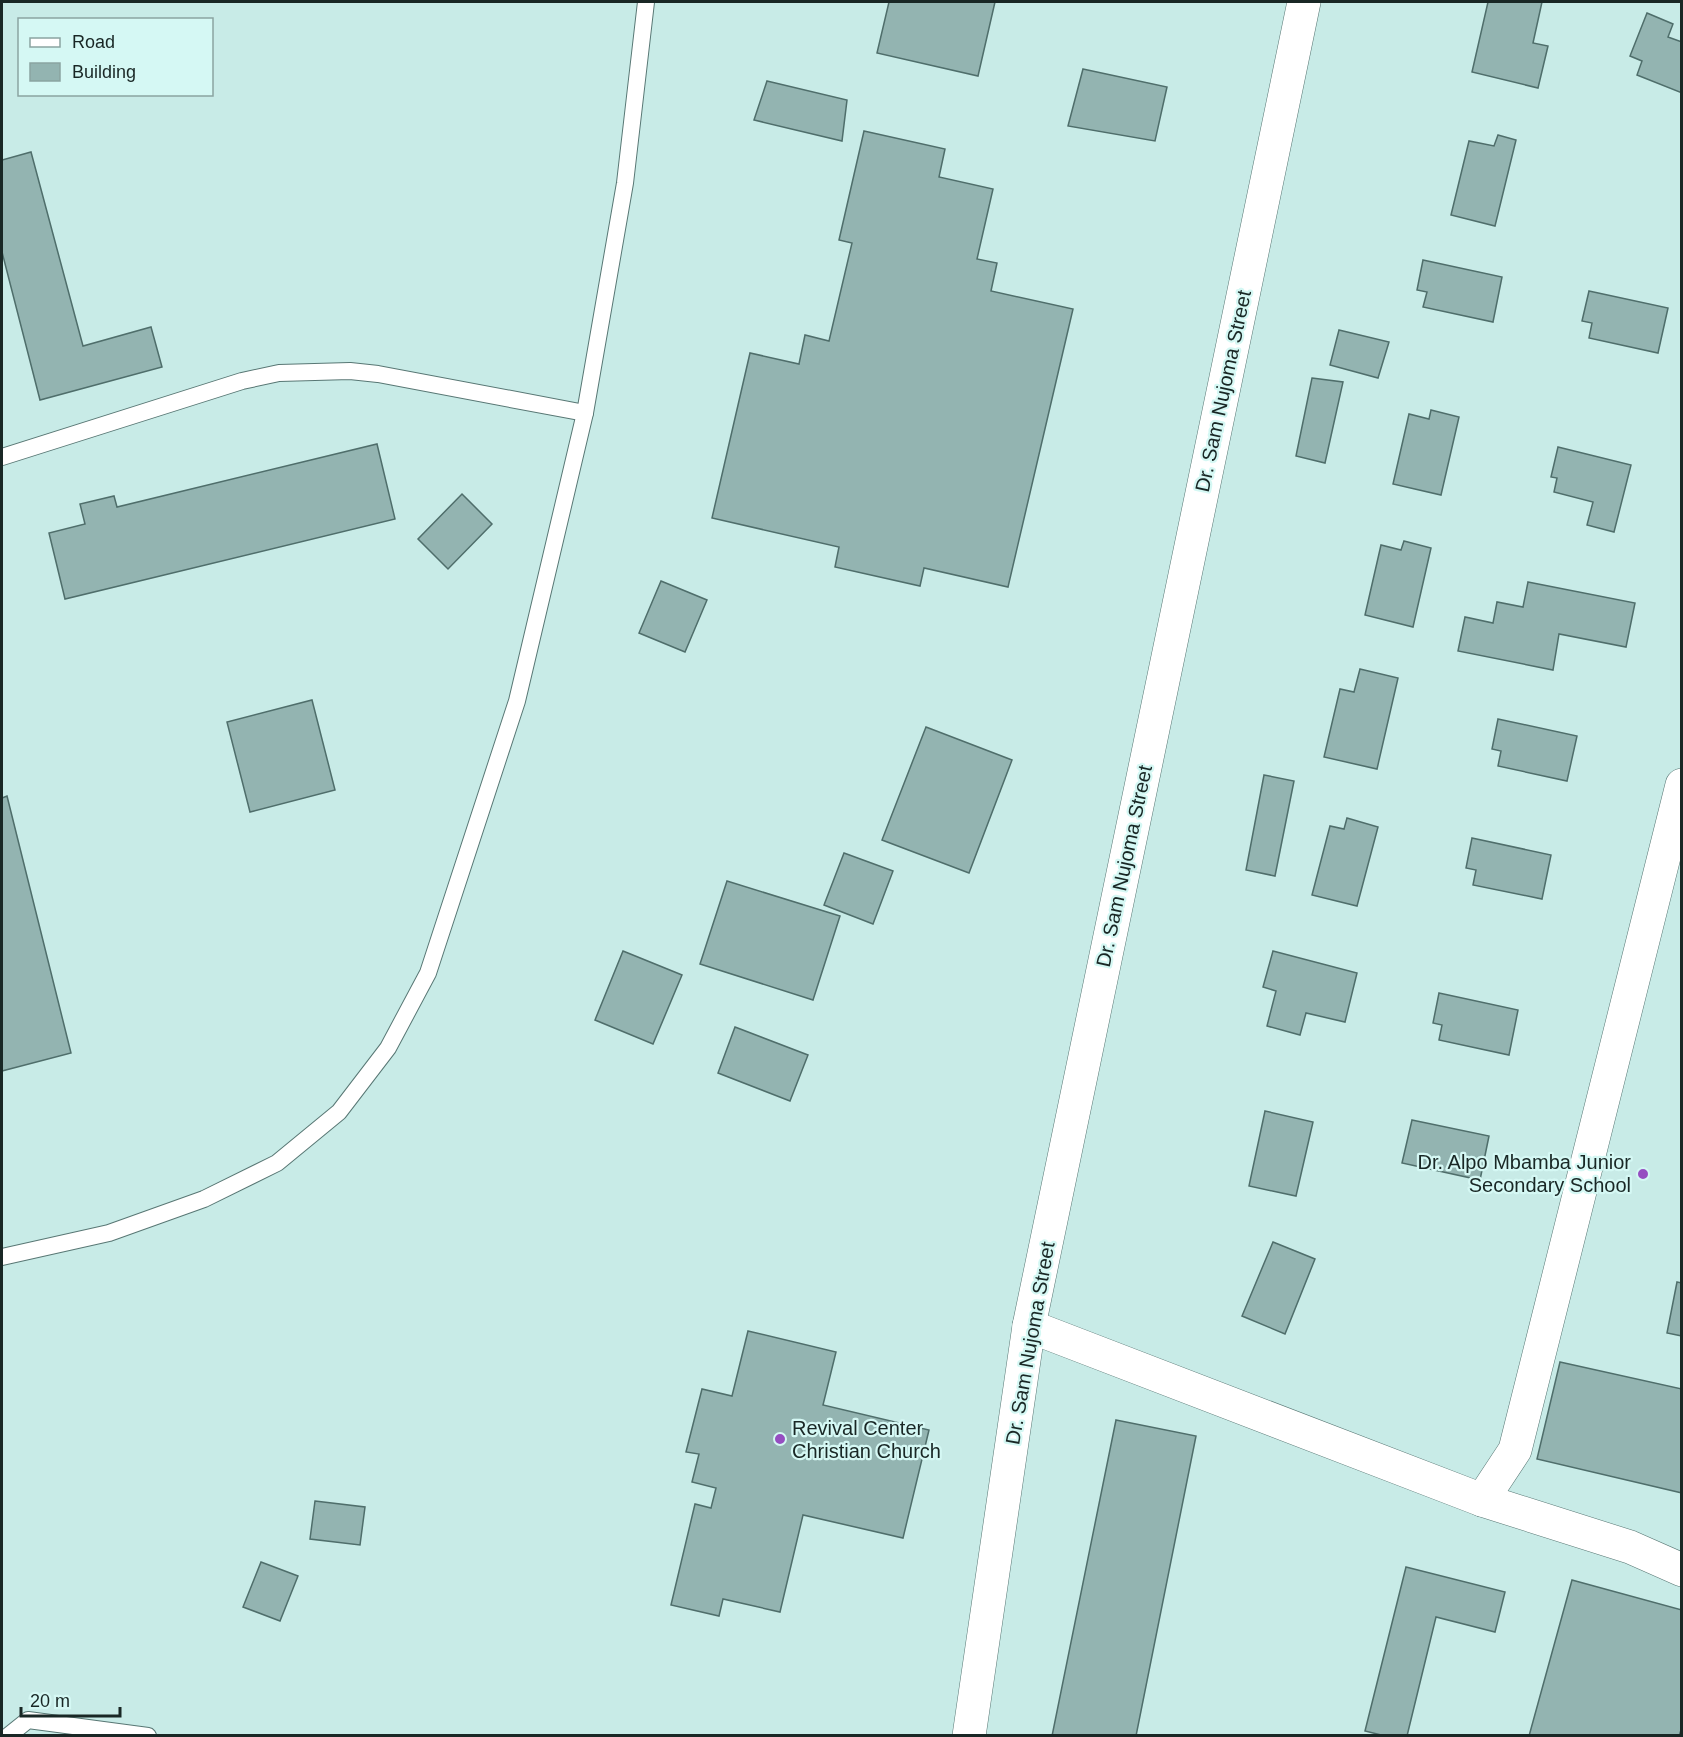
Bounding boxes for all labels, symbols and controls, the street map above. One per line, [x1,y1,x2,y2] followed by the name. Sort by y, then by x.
[18,18,213,96] legend
[72,32,115,52] text: Road
[72,62,136,82] text: Building
[1191,288,1255,494] street label: Dr. Sam Nujoma Street
[1092,763,1156,969] street label: Dr. Sam Nujoma Street
[1418,1151,1631,1196] place label: Dr. Alpo Mbamba Junior Secondary School
[1636,1167,1650,1181] marker: Dr. Alpo Mbamba Junior Secondary School
[1001,1239,1059,1446] street label: Dr. Sam Nujoma Street
[792,1417,941,1462] place label: Revival Center Christian Church
[773,1432,787,1446] marker: Revival Center Christian Church
[21,1680,120,1718] scale bar
[30,1691,70,1711] text: 20 m

